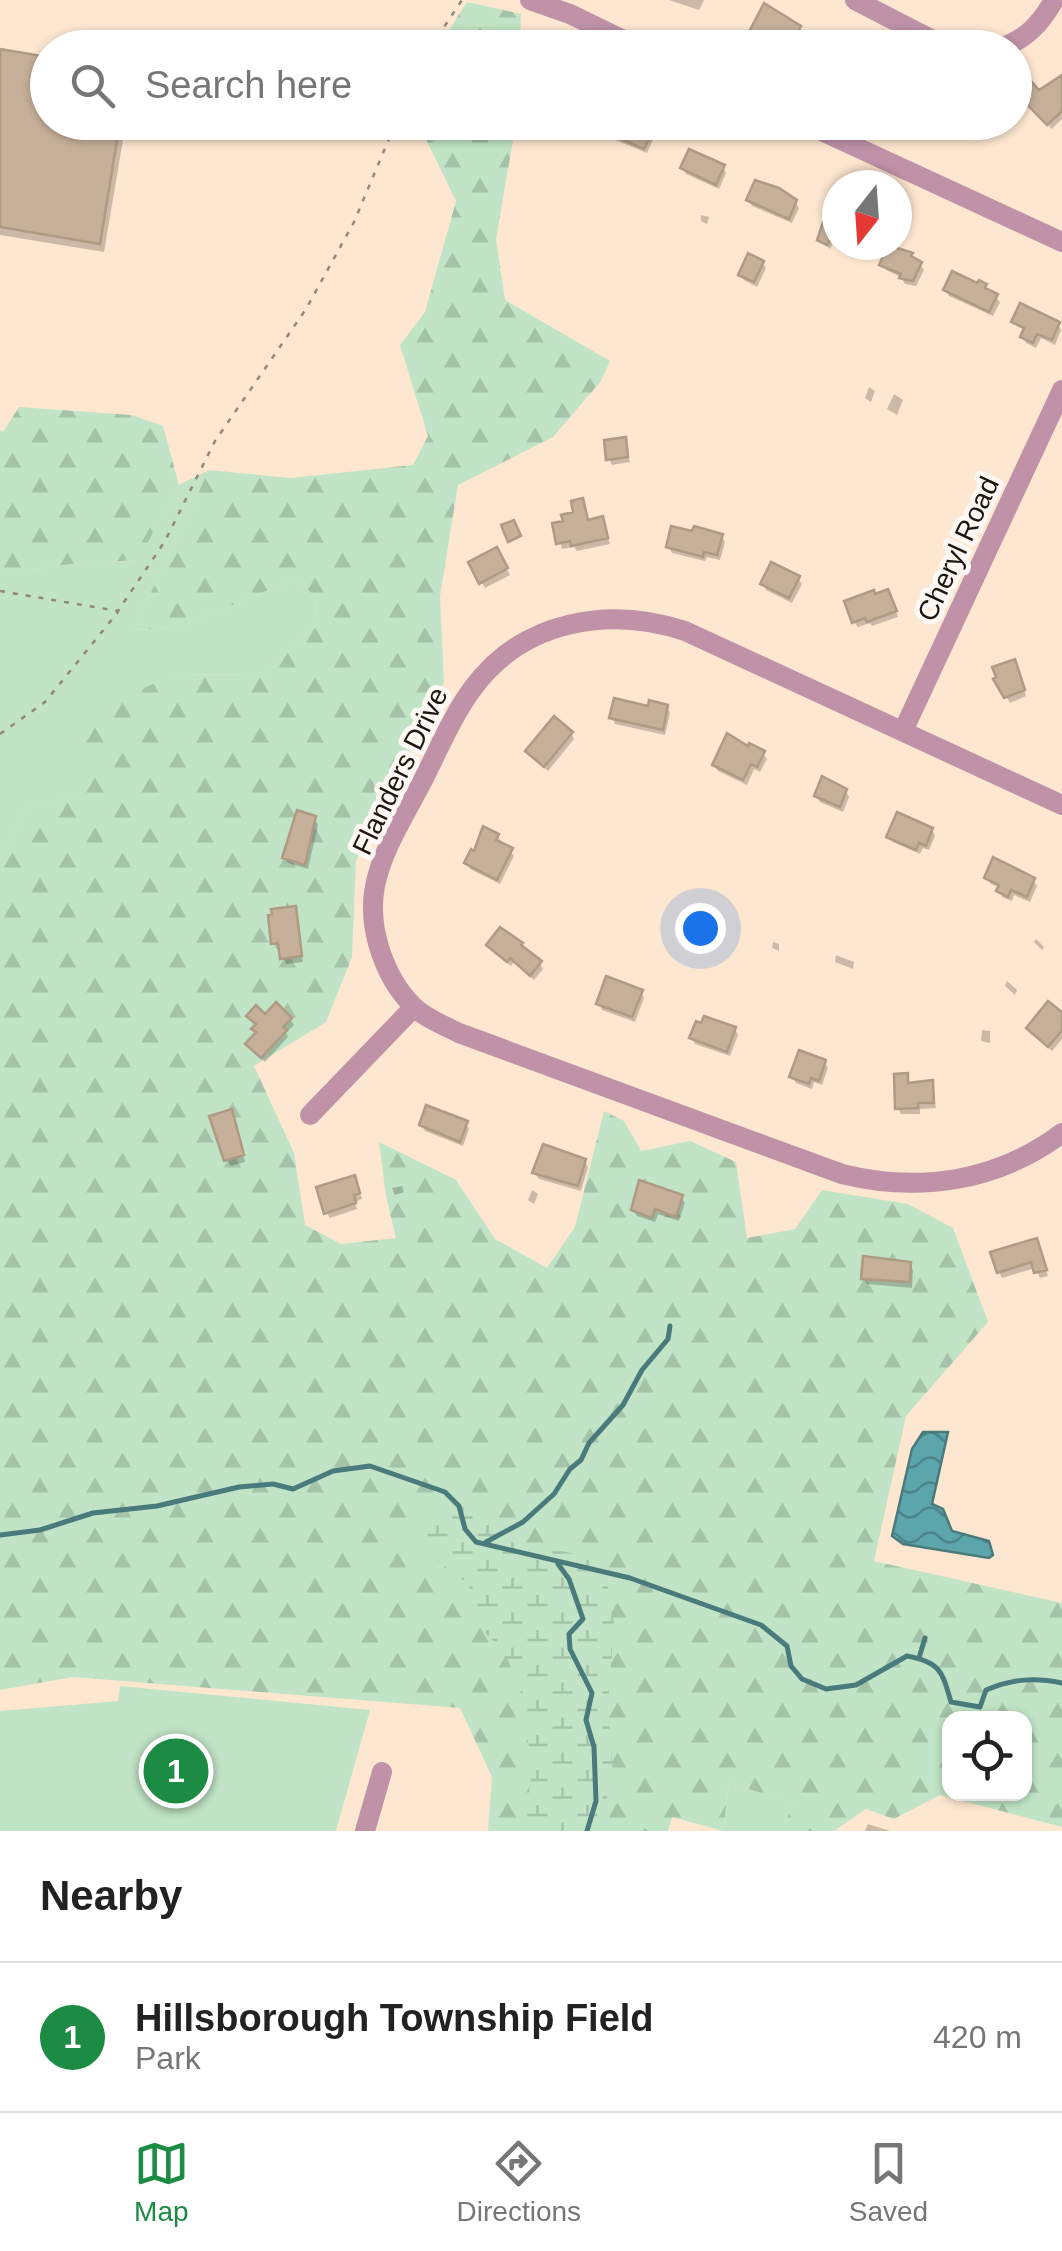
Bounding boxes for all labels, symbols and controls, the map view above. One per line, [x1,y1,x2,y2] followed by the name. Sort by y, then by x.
[30,30,1032,140] search box
[65,58,120,113] icon: search
[145,64,352,106] text: Search here
[822,170,912,260] north arrow
[911,472,1005,626] street label: Cheryl Road
[346,682,454,860] street label: Flanders Drive
[675,903,726,954] your location
[942,1711,1032,1801] map controls
[942,1711,1032,1801] button: locate
[144,1734,208,1808] pin: 1
[40,1872,182,1919] text: Nearby
[135,1997,654,2039] text: Hillsborough Township Field
[64,2019,81,2055] text: 1
[933,2019,1022,2055] text: 420 m
[135,2040,201,2076] text: Park
[134,2136,189,2228] tab: Map
[457,2136,581,2228] tab: Directions
[849,2136,928,2228] tab: Saved

